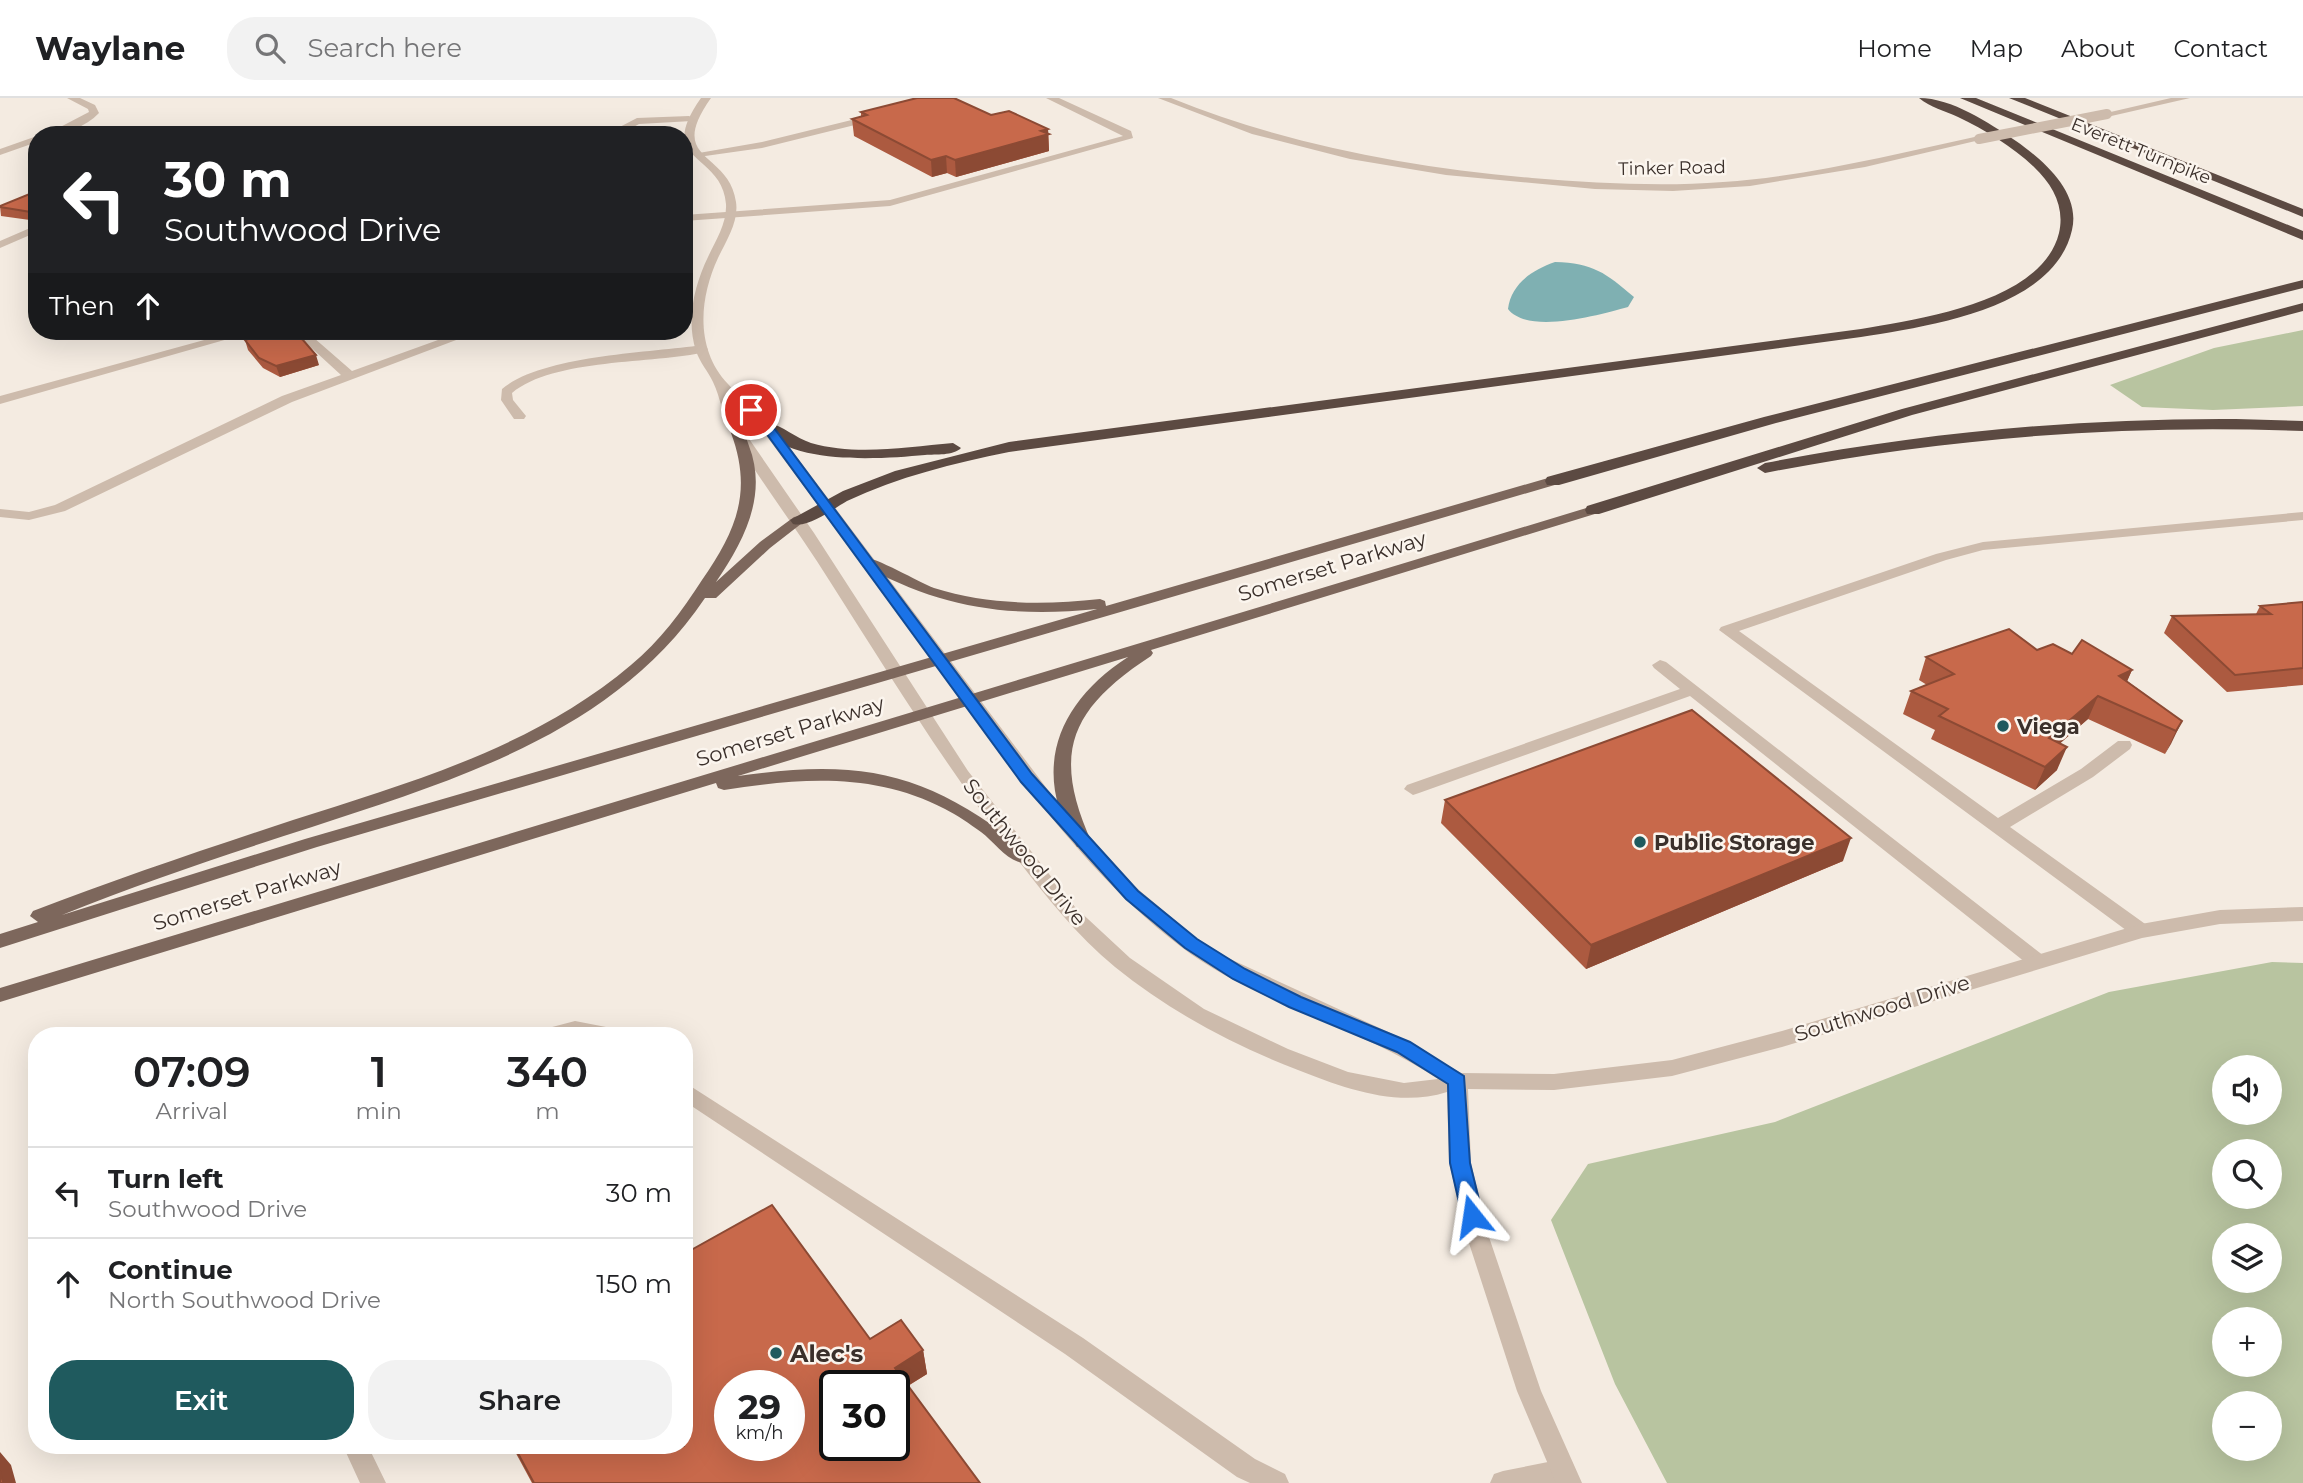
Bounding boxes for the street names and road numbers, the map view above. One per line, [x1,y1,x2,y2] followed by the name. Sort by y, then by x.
[2068,113,2214,189] street label: Everett Turnpike
[1618,156,1726,180] street label: Tinker Road
[1235,525,1430,606] street label: Somerset Parkway
[693,690,888,771] street label: Somerset Parkway
[958,773,1092,931] street label: Southwood Drive
[150,854,345,935] street label: Somerset Parkway
[1791,969,1973,1047] street label: Southwood Drive

